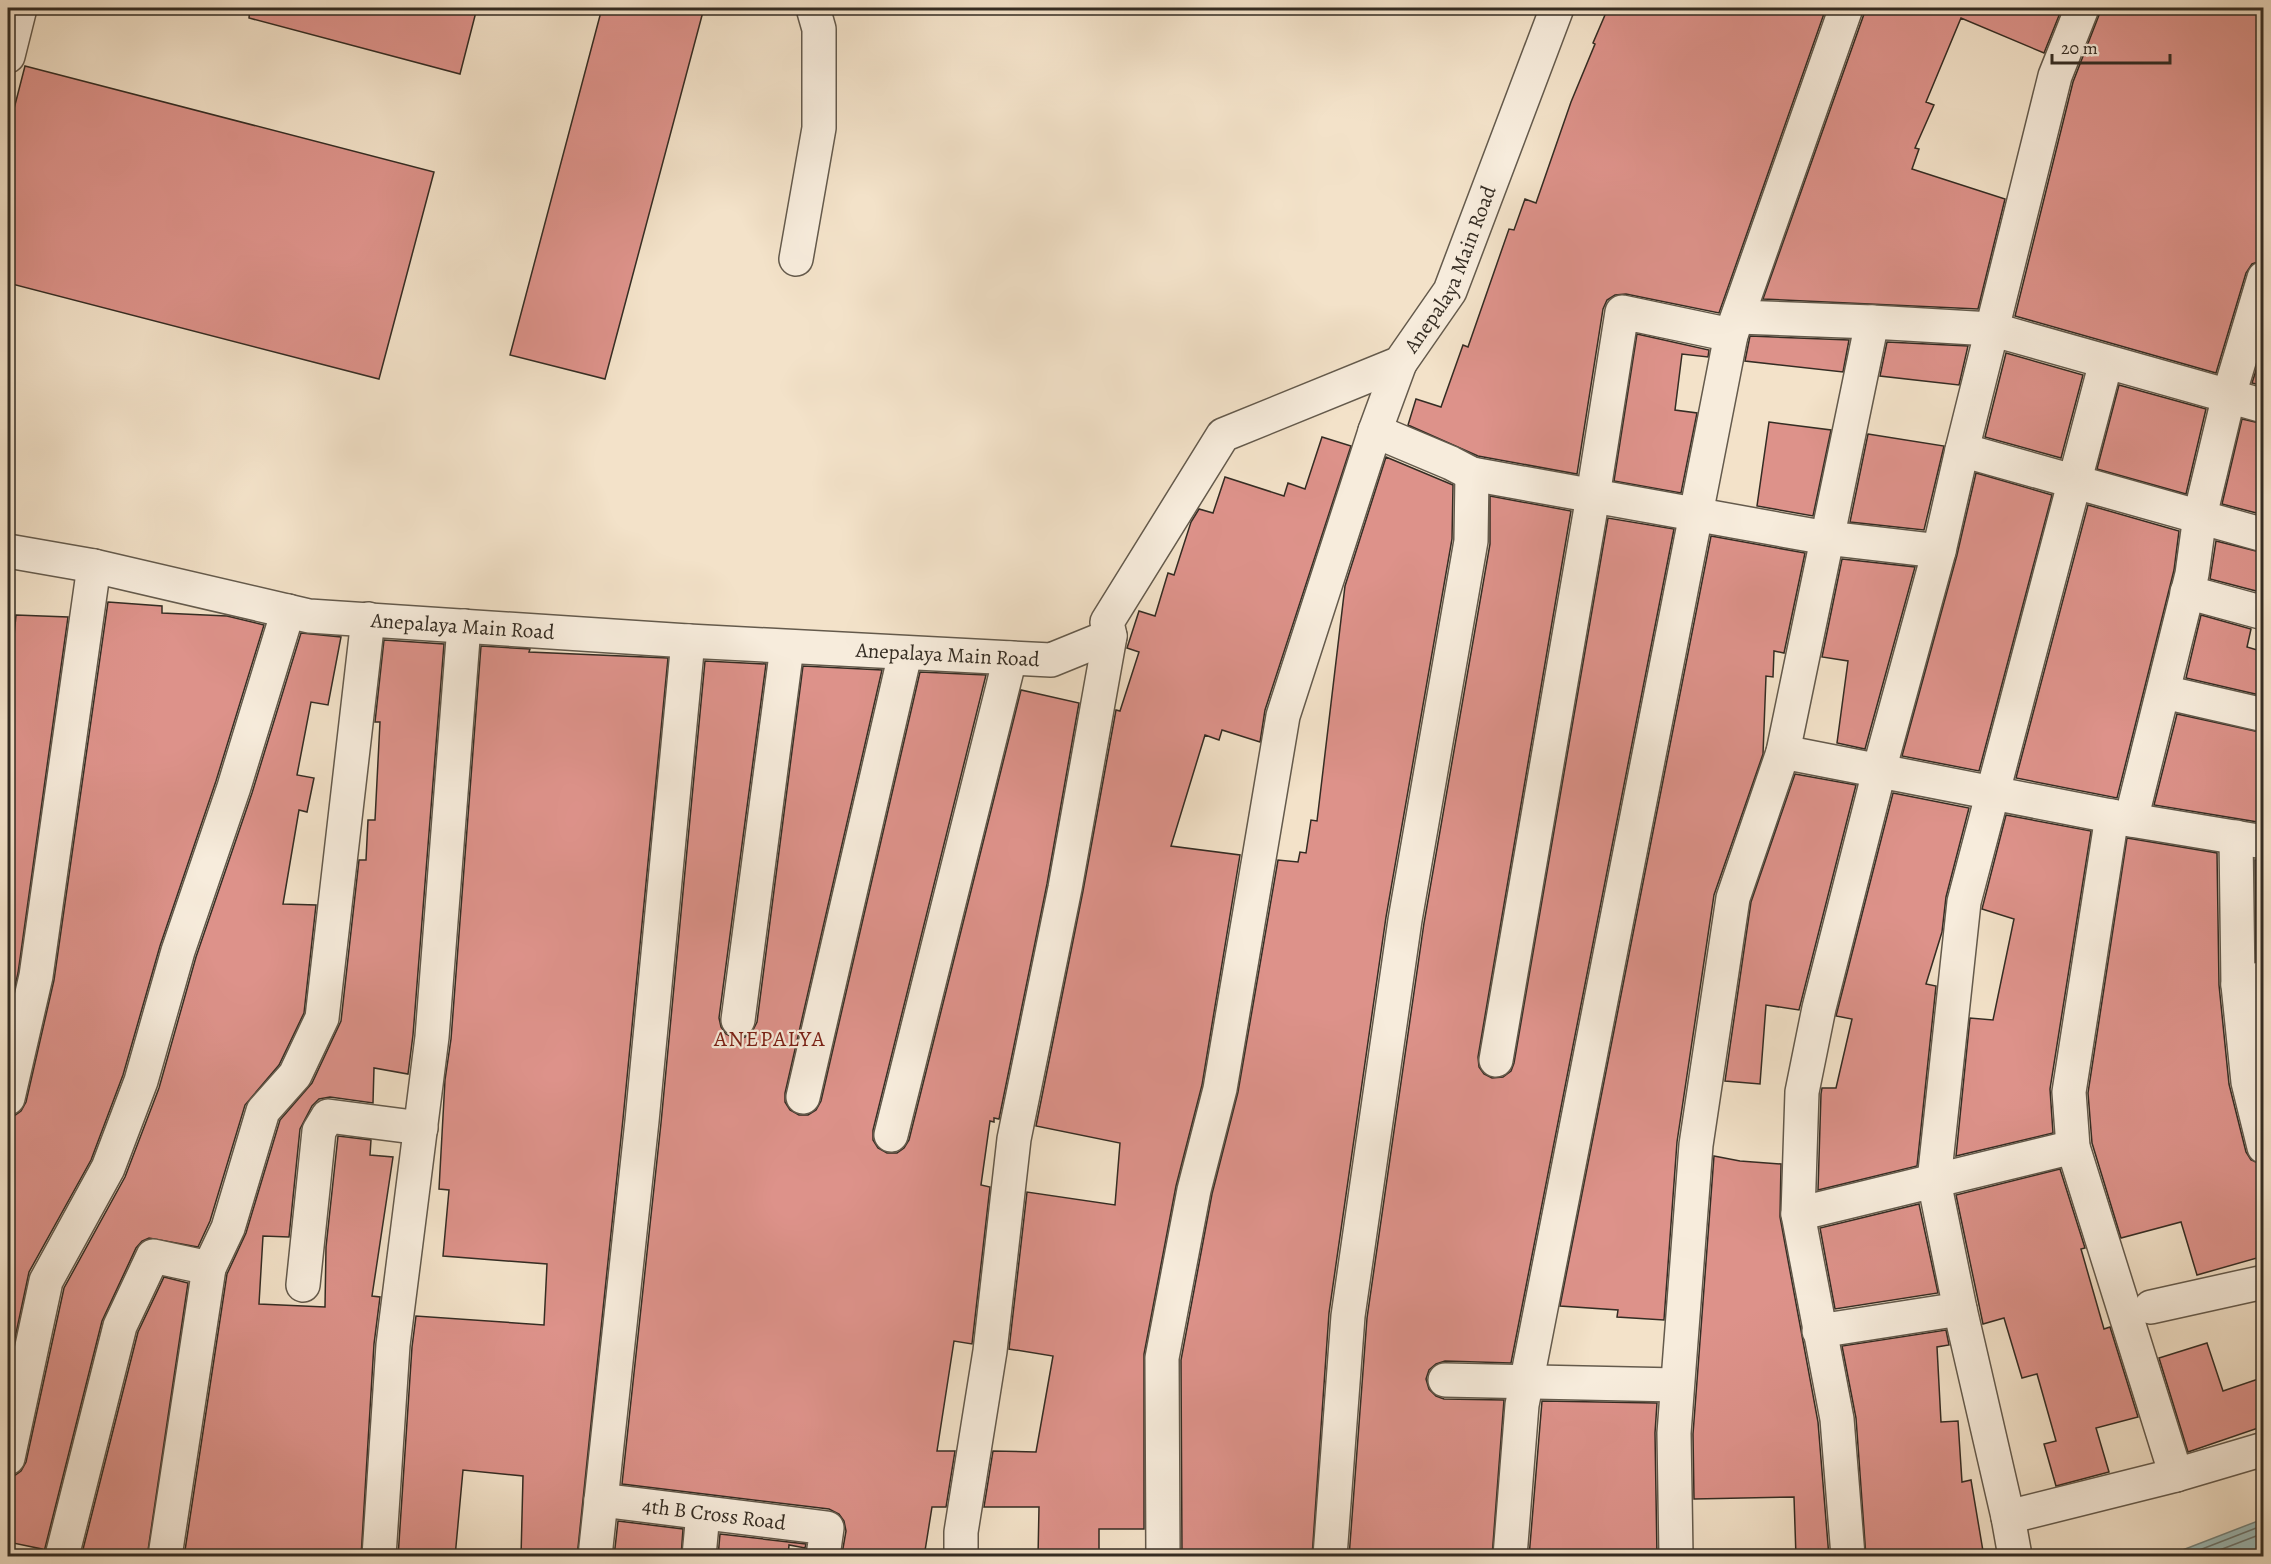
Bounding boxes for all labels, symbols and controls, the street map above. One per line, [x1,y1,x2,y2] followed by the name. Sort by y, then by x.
[2052,27,2170,65] scale bar
[2061,36,2098,60] text: 20 m
[1397,181,1503,359] street label: Anepalaya Main Road
[369,606,556,646] street label: Anepalaya Main Road
[854,636,1041,673] street label: Anepalaya Main Road
[713,1024,826,1054] district label: ANEPALYA
[641,1491,788,1537] street label: 4th B Cross Road

